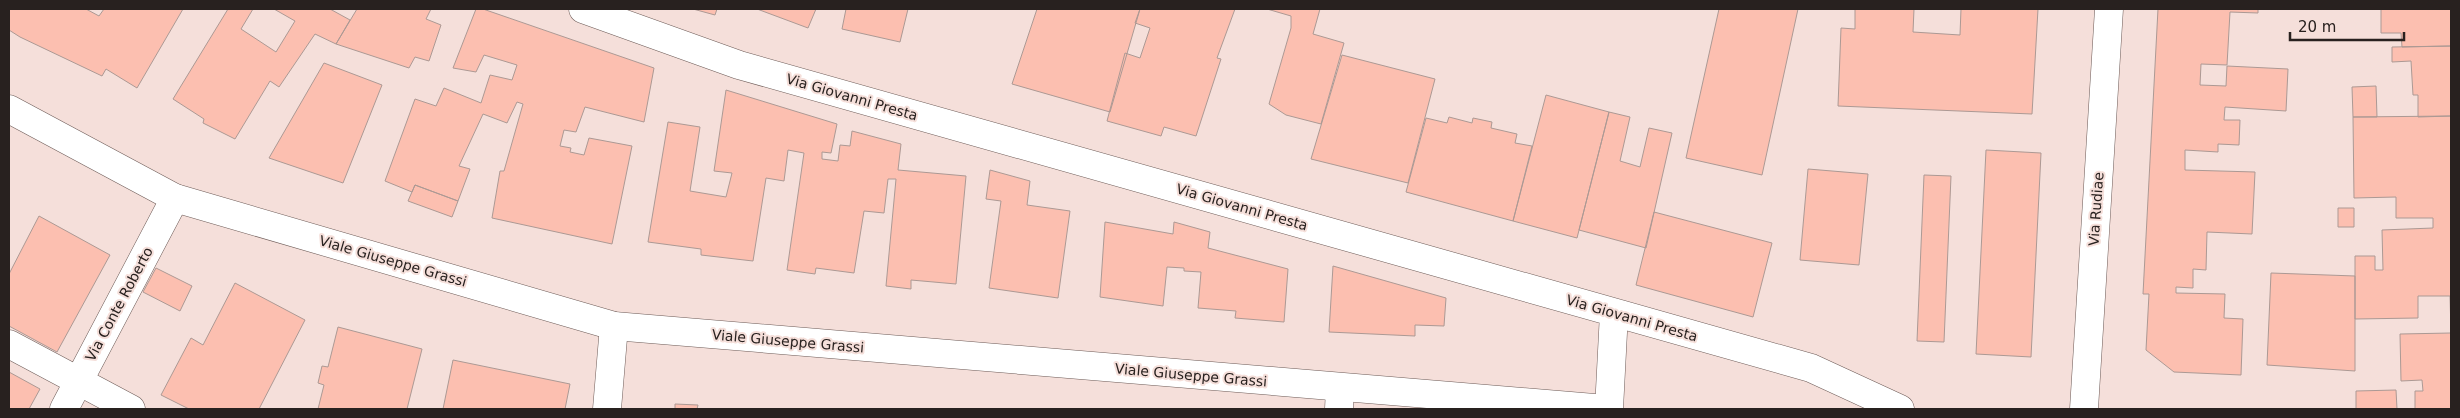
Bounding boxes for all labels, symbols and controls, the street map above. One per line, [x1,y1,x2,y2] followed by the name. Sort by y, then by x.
[2290,10,2404,42] scale bar
[2298,18,2336,36] text: 20 m
[784,71,920,123] street label: Via Giovanni Presta
[2085,171,2107,247] street label: Via Rudiae
[1174,181,1310,233] street label: Via Giovanni Presta
[317,232,469,290] street label: Viale Giuseppe Grassi
[82,244,156,364] street label: Via Conte Roberto
[1564,292,1700,344] street label: Via Giovanni Presta
[711,326,865,356] street label: Viale Giuseppe Grassi
[1114,360,1268,390] street label: Viale Giuseppe Grassi

